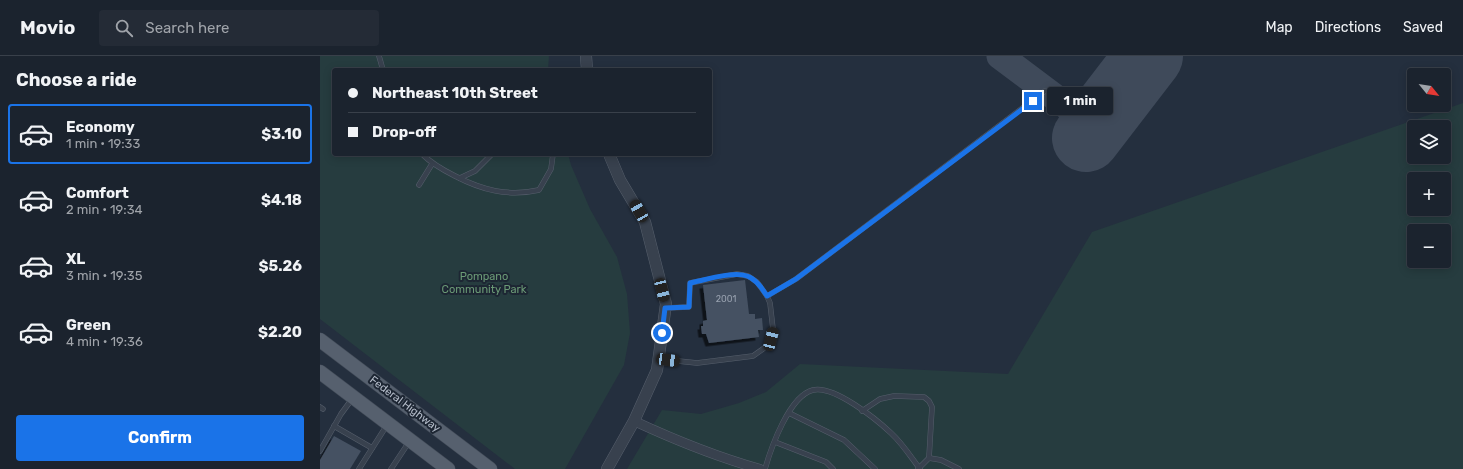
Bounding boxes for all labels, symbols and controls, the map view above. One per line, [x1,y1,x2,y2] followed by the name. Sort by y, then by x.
[99,10,379,46] search box
[20,16,75,39] text: Movio
[113,17,135,39] icon: search
[145,19,229,37] text: Search here
[1266,19,1293,36] text: Map
[1315,19,1381,36] text: Directions
[1403,19,1443,36] text: Saved
[1407,68,1451,112] north arrow
[1407,68,1451,268] map controls
[16,69,137,91] text: Choose a ride
[372,84,538,102] text: Northeast 10th Street
[1047,87,1113,115] callout: 1 min
[1024,92,1042,110] route end
[1063,93,1097,108] text: 1 min
[18,116,54,152] icon: car
[66,118,135,136] text: Economy
[1407,120,1451,164] button: layers
[372,123,436,141] text: Drop-off
[261,125,302,143] text: $3.10
[66,136,140,151] text: 1 min · 19:33
[1407,172,1451,216] button: +
[18,182,54,218] icon: car
[66,184,129,202] text: Comfort
[261,191,302,209] text: $4.18
[628,198,650,224] car
[66,202,143,217] text: 2 min · 19:34
[1407,224,1451,268] button: −
[18,248,54,284] icon: car
[66,250,85,268] text: XL
[259,257,302,275] text: $5.26
[66,268,142,283] text: 3 min · 19:35
[442,270,527,296] park label: Pompano Community Park
[653,277,671,303] car
[716,294,736,304] house number: 2001
[18,314,54,350] icon: car
[66,316,111,334] text: Green
[258,323,302,341] text: $2.20
[653,324,671,342] route start
[762,326,780,352] car
[66,334,143,349] text: 4 min · 19:36
[655,352,681,368] car
[367,373,443,435] street label: Federal Highway
[16,415,304,461] button: Confirm

